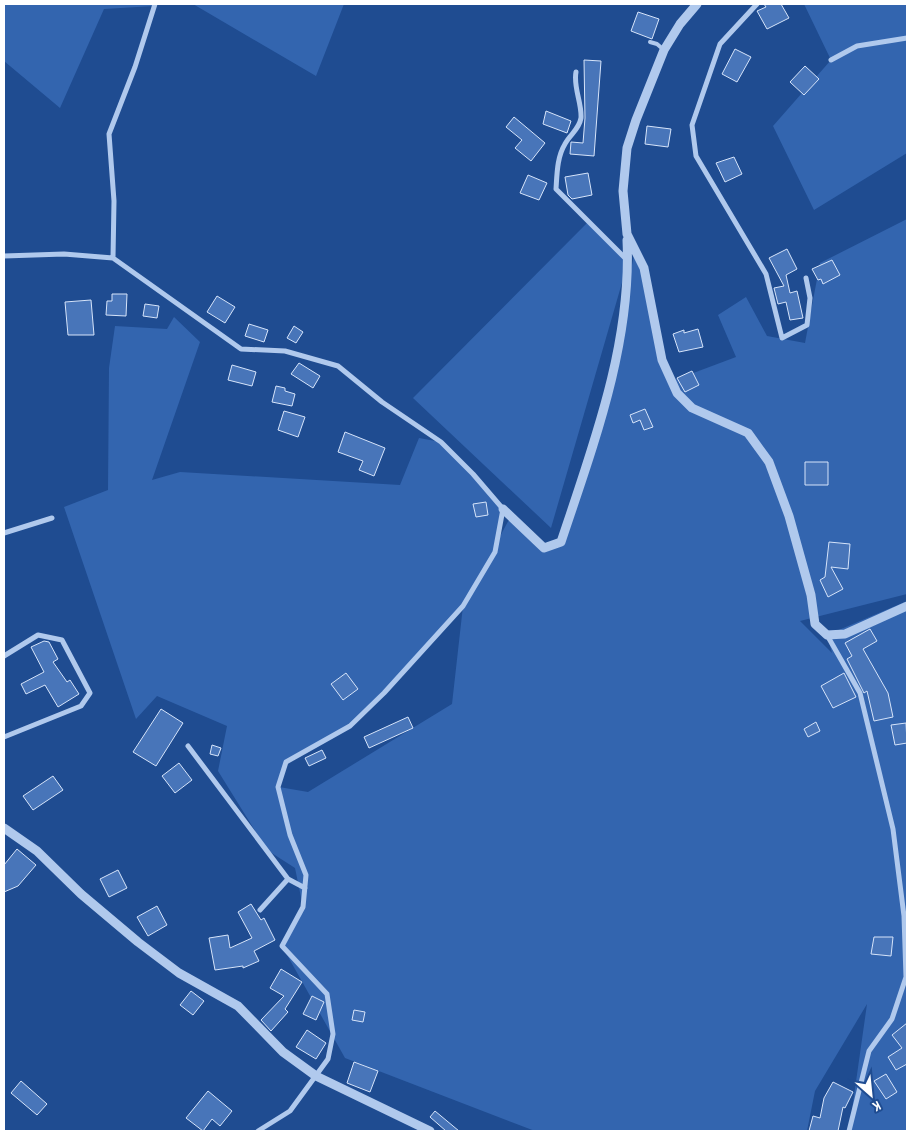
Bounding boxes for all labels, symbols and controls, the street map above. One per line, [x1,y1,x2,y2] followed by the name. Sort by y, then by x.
[846,1070,896,1120] north arrow
[870,1097,884,1115] text: K

